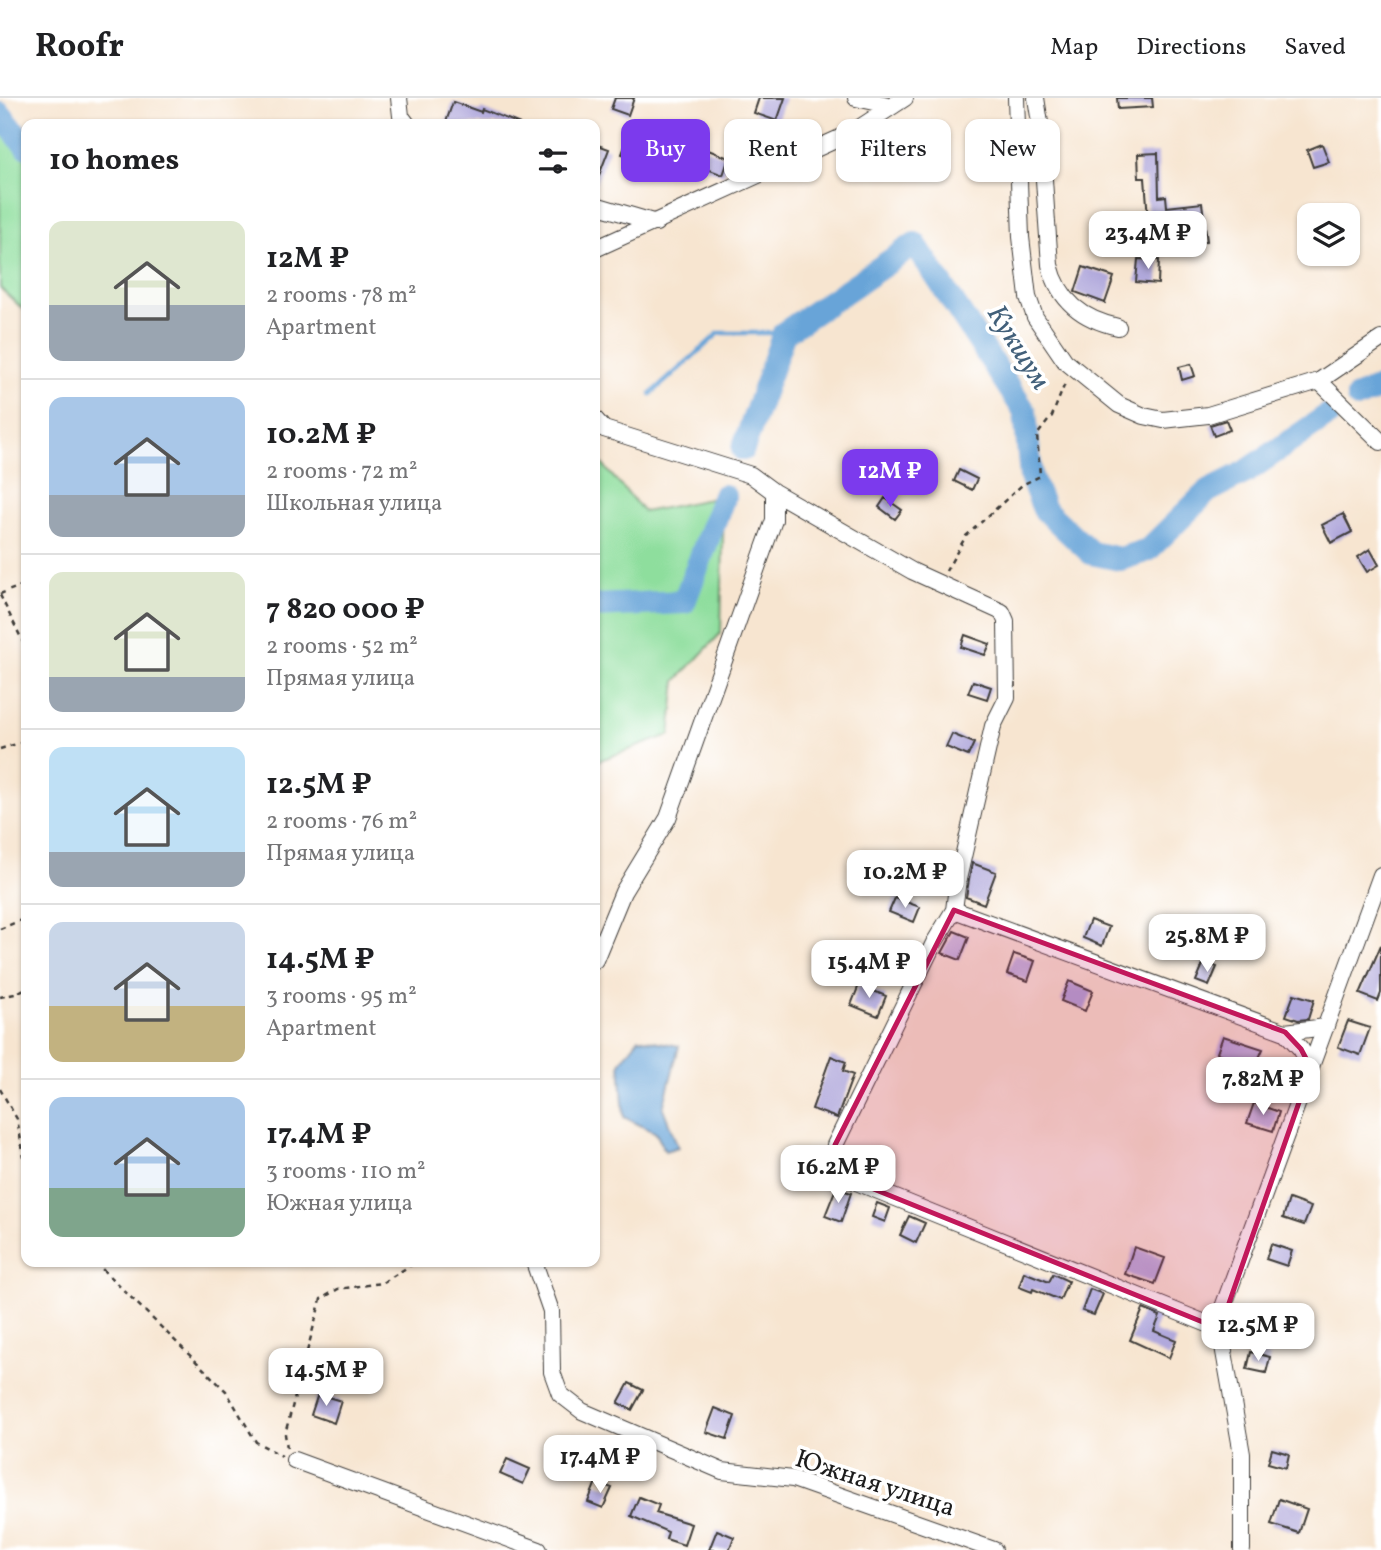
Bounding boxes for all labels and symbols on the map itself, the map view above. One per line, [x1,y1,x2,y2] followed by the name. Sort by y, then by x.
[1083,212,1213,271] pin: 23.4M ₽
[976,298,1060,398] water label: Кукшум
[841,450,939,509] pin: 12M ₽
[840,850,970,910] pin: 10.2M ₽
[1142,914,1272,974] pin: 25.8M ₽
[804,940,934,1000] pin: 15.4M ₽
[1198,1058,1328,1117] pin: 7.82M ₽
[773,1146,903,1205] pin: 16.2M ₽
[1193,1304,1323,1363] pin: 12.5M ₽
[261,1348,391,1408] pin: 14.5M ₽
[535,1436,665,1495] pin: 17.4M ₽
[790,1441,960,1527] street label: Южная улица

